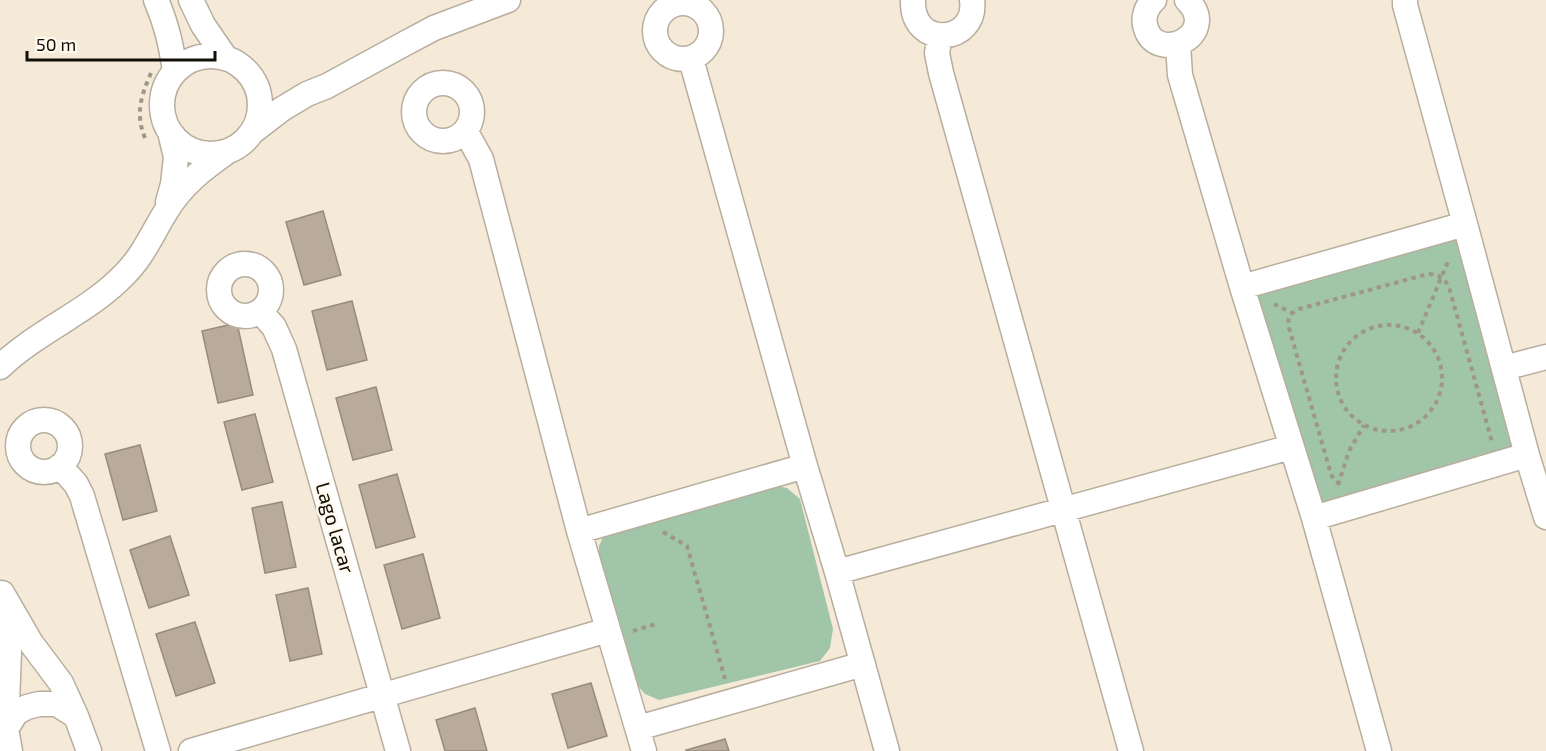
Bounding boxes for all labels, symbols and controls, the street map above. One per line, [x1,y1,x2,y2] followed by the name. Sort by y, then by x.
[27,24,214,62] scale bar
[36,33,76,55] text: 50 m
[311,479,360,576] street label: Lago lacar

